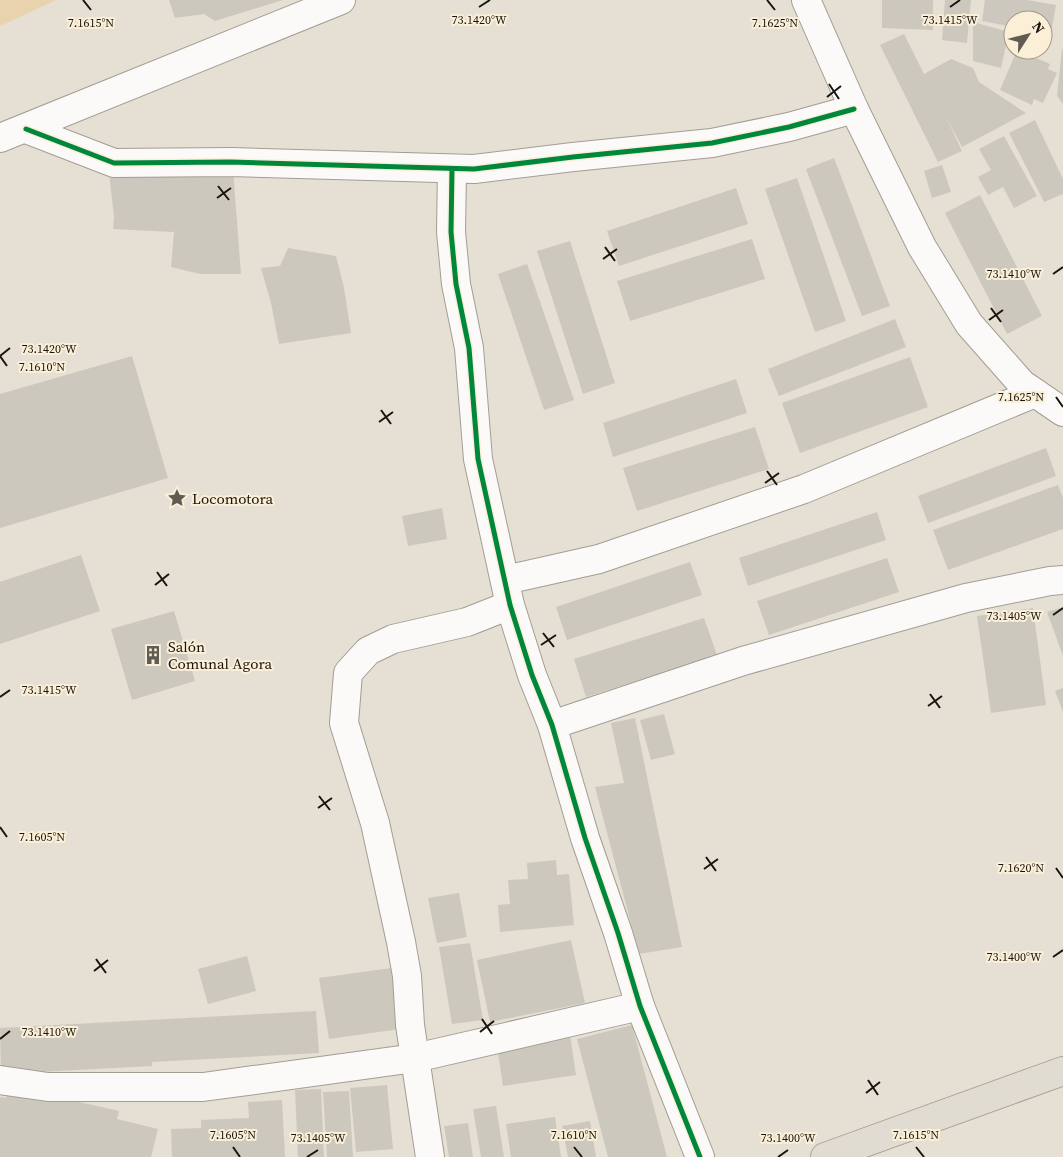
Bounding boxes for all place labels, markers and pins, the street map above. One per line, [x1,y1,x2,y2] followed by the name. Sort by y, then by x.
[166,487,188,509] place icon: Locomotora
[192,488,274,509] place label: Locomotora
[168,636,273,674] place label: Salón Comunal Agora
[142,644,164,666] building icon: Salón Comunal Agora

